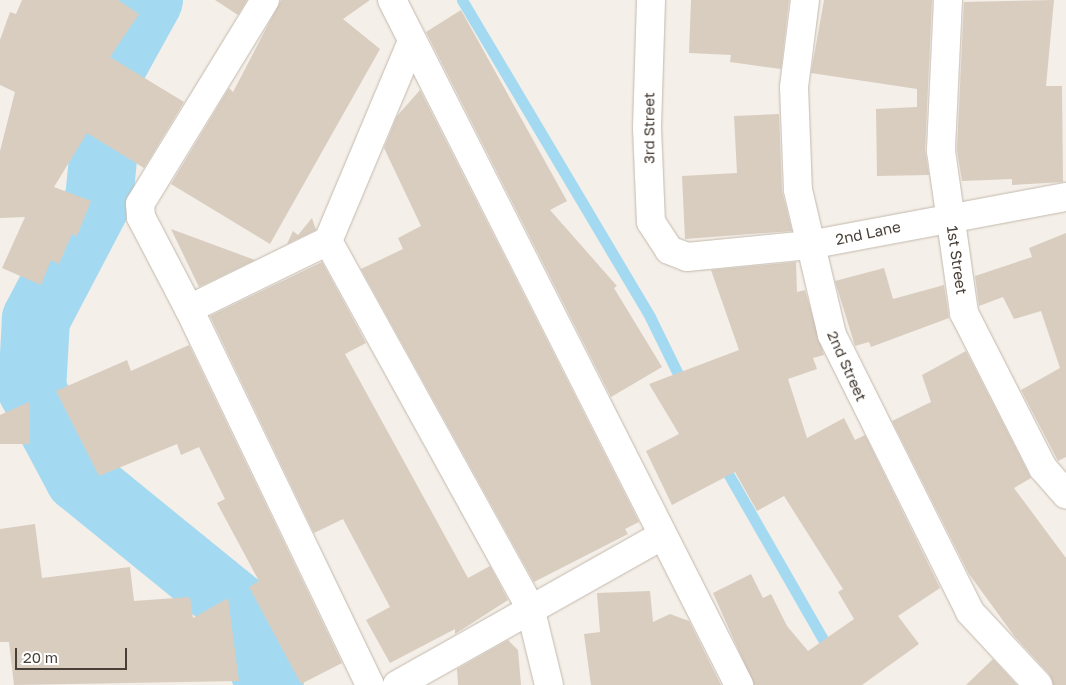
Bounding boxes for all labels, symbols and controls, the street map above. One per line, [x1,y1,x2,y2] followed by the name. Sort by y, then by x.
[640,92,658,164] street label: 3rd Street
[834,217,902,249] street label: 2nd Lane
[943,224,971,296] street label: 1st Street
[823,328,871,404] street label: 2nd Street
[18,638,130,670] scale bar
[23,648,58,666] text: 20 m

